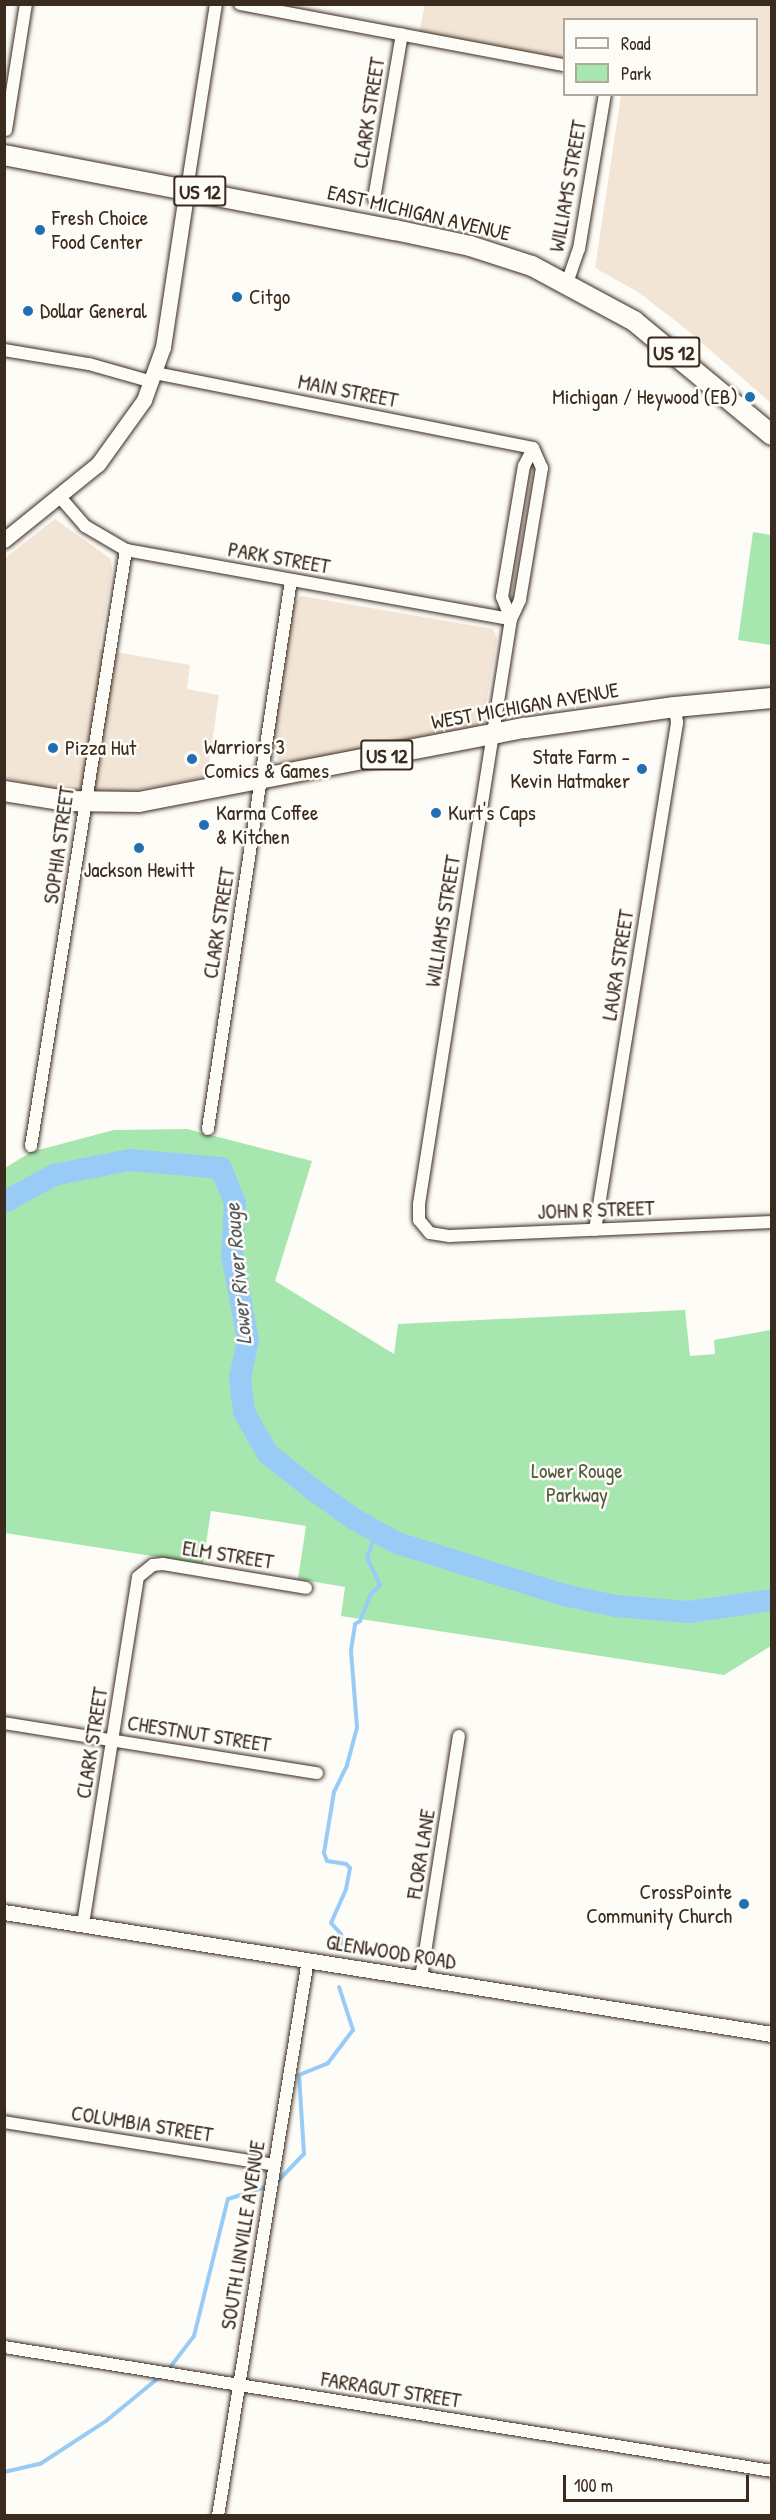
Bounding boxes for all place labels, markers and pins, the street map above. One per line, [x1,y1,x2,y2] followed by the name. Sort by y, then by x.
[52,205,148,255] place label: Fresh Choice Food Center
[33,223,47,237] marker: Fresh Choice Food Center
[249,284,290,310] place label: Citgo
[230,290,244,304] marker: Citgo
[40,298,147,324] place label: Dollar General
[21,304,35,318] marker: Dollar General
[552,384,738,410] place label: Michigan / Heywood (EB)
[743,390,757,404] marker: Michigan / Heywood (EB)
[204,734,329,784] place label: Warriors 3 Comics & Games
[65,735,136,761] place label: Pizza Hut
[46,741,60,755] marker: Pizza Hut
[510,744,630,794] place label: State Farm - Kevin Hatmaker
[185,752,199,766] marker: Warriors 3 Comics & Games
[635,762,649,776] marker: State Farm - Kevin Hatmaker
[216,800,318,850] place label: Karma Coffee & Kitchen
[448,800,536,826] place label: Kurt's Caps
[429,806,443,820] marker: Kurt's Caps
[197,818,211,832] marker: Karma Coffee & Kitchen
[132,841,146,855] marker: Jackson Hewitt
[84,857,194,883] place label: Jackson Hewitt
[586,1879,732,1929] place label: CrossPointe Community Church
[737,1897,751,1911] marker: CrossPointe Community Church

